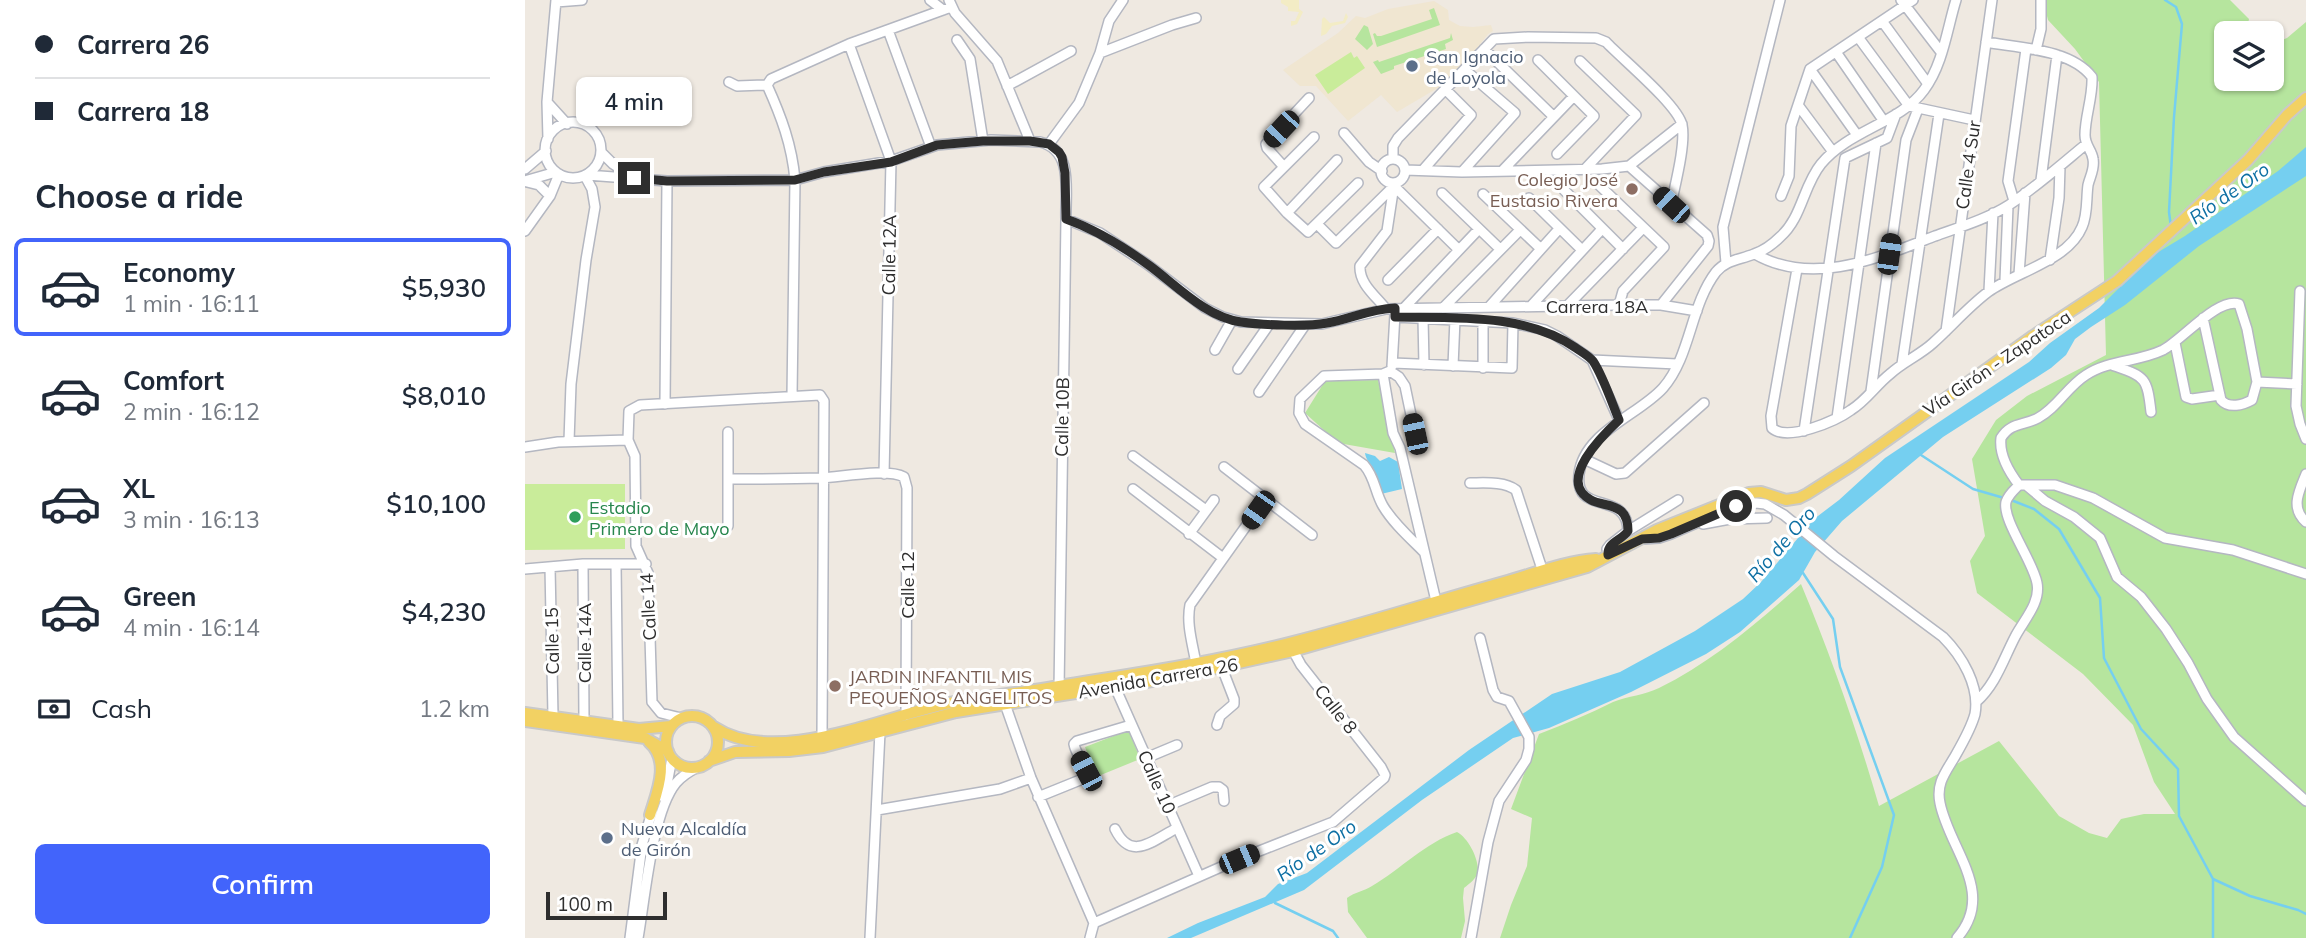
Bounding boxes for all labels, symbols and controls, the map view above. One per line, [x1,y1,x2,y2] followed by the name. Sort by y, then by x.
[2214,21,2284,91] map controls
[2214,21,2284,91] button: layers
[77,28,209,61] text: Carrera 26
[1426,45,1524,89] place label: San Ignacio de Loyola
[1404,58,1420,74] marker: San Ignacio de Loyola
[576,76,692,125] callout: 4 min
[604,87,664,116] text: 4 min
[77,95,209,128] text: Carrera 18
[1259,106,1304,152] car
[1950,119,1986,211] street label: Calle 4 Sur
[2184,157,2274,229] water label: Río de Oro
[618,162,650,194] route end
[1490,168,1618,212] place label: Colegio José Eustasio Rivera
[35,176,243,216] text: Choose a ride
[1624,181,1640,197] marker: Colegio José Eustasio Rivera
[1649,183,1694,227] car
[877,214,901,296] street label: Calle 12A
[1876,232,1903,276] car
[39,256,102,319] icon: car
[123,256,235,289] text: Economy
[402,271,486,304] text: $5,930
[123,289,260,318] text: 1 min · 16:11
[1546,295,1648,318] street label: Carrera 18A
[1919,305,2075,421] street label: Vía Girón - Zapatoca
[39,364,102,427] icon: car
[123,364,224,397] text: Comfort
[1050,377,1074,457] street label: Calle 10B
[402,379,486,412] text: $8,010
[123,397,260,426] text: 2 min · 16:12
[1401,411,1430,457] car
[39,472,102,535] icon: car
[123,472,155,505] text: XL
[386,487,486,520] text: $10,100
[1238,487,1279,533] car
[1720,490,1752,522] route start
[589,496,730,540] place label: Estadio Primero de Mayo
[1742,501,1820,587] water label: Río de Oro
[123,505,260,534] text: 3 min · 16:13
[567,509,583,525] marker: Estadio Primero de Mayo
[896,551,919,619] street label: Calle 12
[635,573,661,641] street label: Calle 14
[39,580,102,643] icon: car
[123,580,196,613] text: Green
[402,595,486,628] text: $4,230
[573,603,596,683] street label: Calle 14A
[540,607,564,675] street label: Calle 15
[123,613,260,642] text: 4 min · 16:14
[1076,653,1240,703] street label: Avenida Carrera 26
[849,665,1052,709] place label: JARDIN INFANTIL MIS PEQUEÑOS ANGELITOS
[827,678,843,694] marker: JARDIN INFANTIL MIS PEQUEÑOS ANGELITOS
[1309,680,1363,738] street label: Calle 8
[35,690,73,728] icon: cash
[91,692,152,725] text: Cash
[419,694,490,723] text: 1.2 km
[1133,746,1181,818] street label: Calle 10
[1067,748,1106,794] car
[1271,814,1361,886] water label: Río de Oro
[621,817,747,861] place label: Nueva Alcaldía de Girón
[599,830,615,846] marker: Nueva Alcaldía de Girón
[1216,841,1263,877] car
[35,844,490,924] button: Confirm
[546,889,667,921] scale bar
[557,892,613,916] text: 100 m

